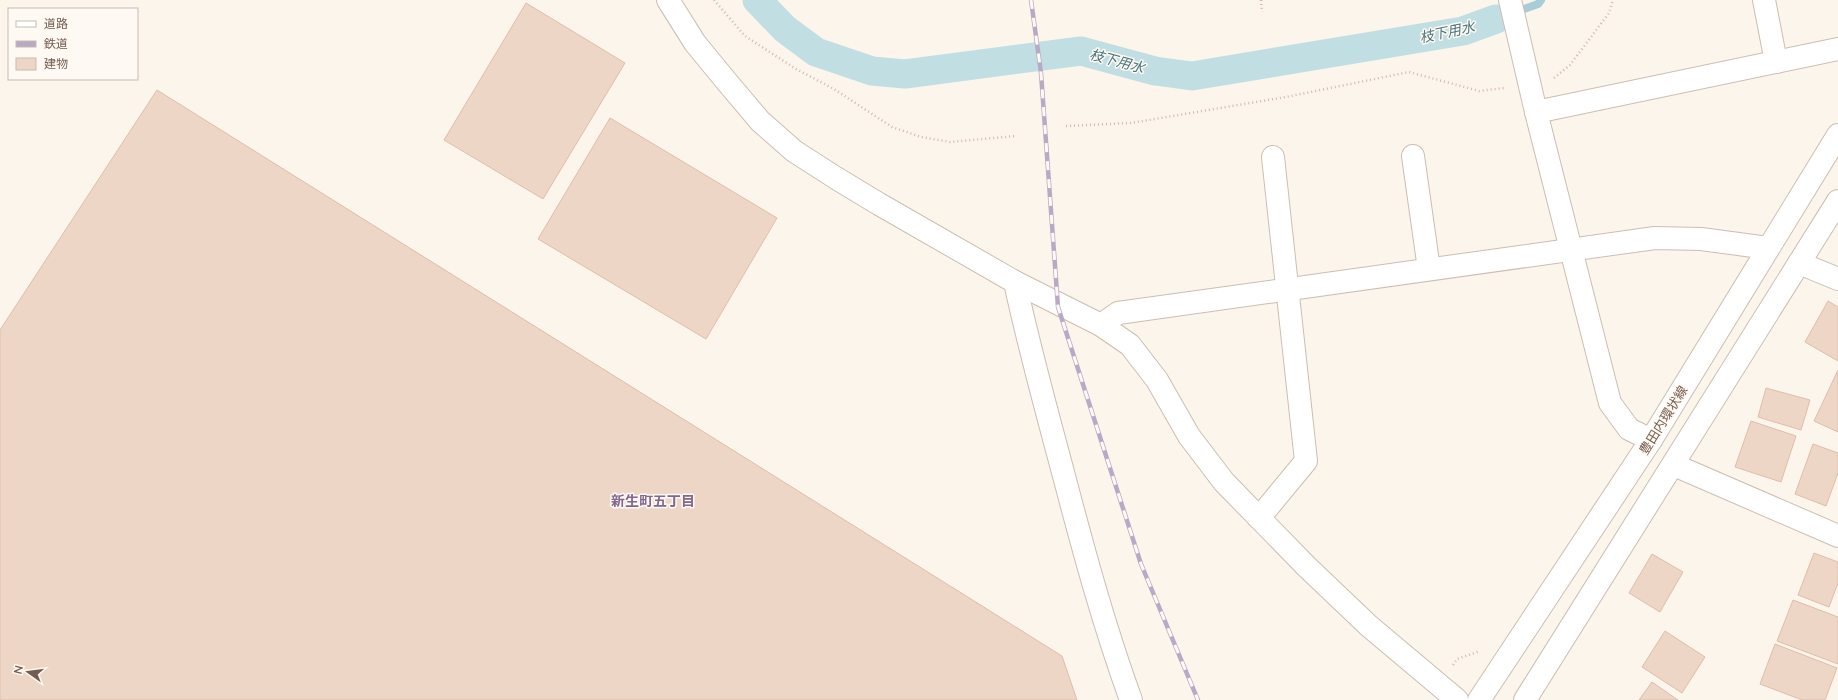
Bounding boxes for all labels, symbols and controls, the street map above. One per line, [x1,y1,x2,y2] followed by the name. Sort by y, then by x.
[8,8,138,80] legend
[44,16,68,31] text: 道路
[1418,17,1478,46] water label: 枝下用水
[44,36,68,51] text: 鉄道
[1088,45,1148,76] water label: 枝下用水
[44,56,68,71] text: 建物
[1636,383,1690,457] street label: 豊田内環状線
[611,492,695,509] district label: 新生町五丁目
[8,652,48,692] north arrow
[10,664,25,675] text: N

